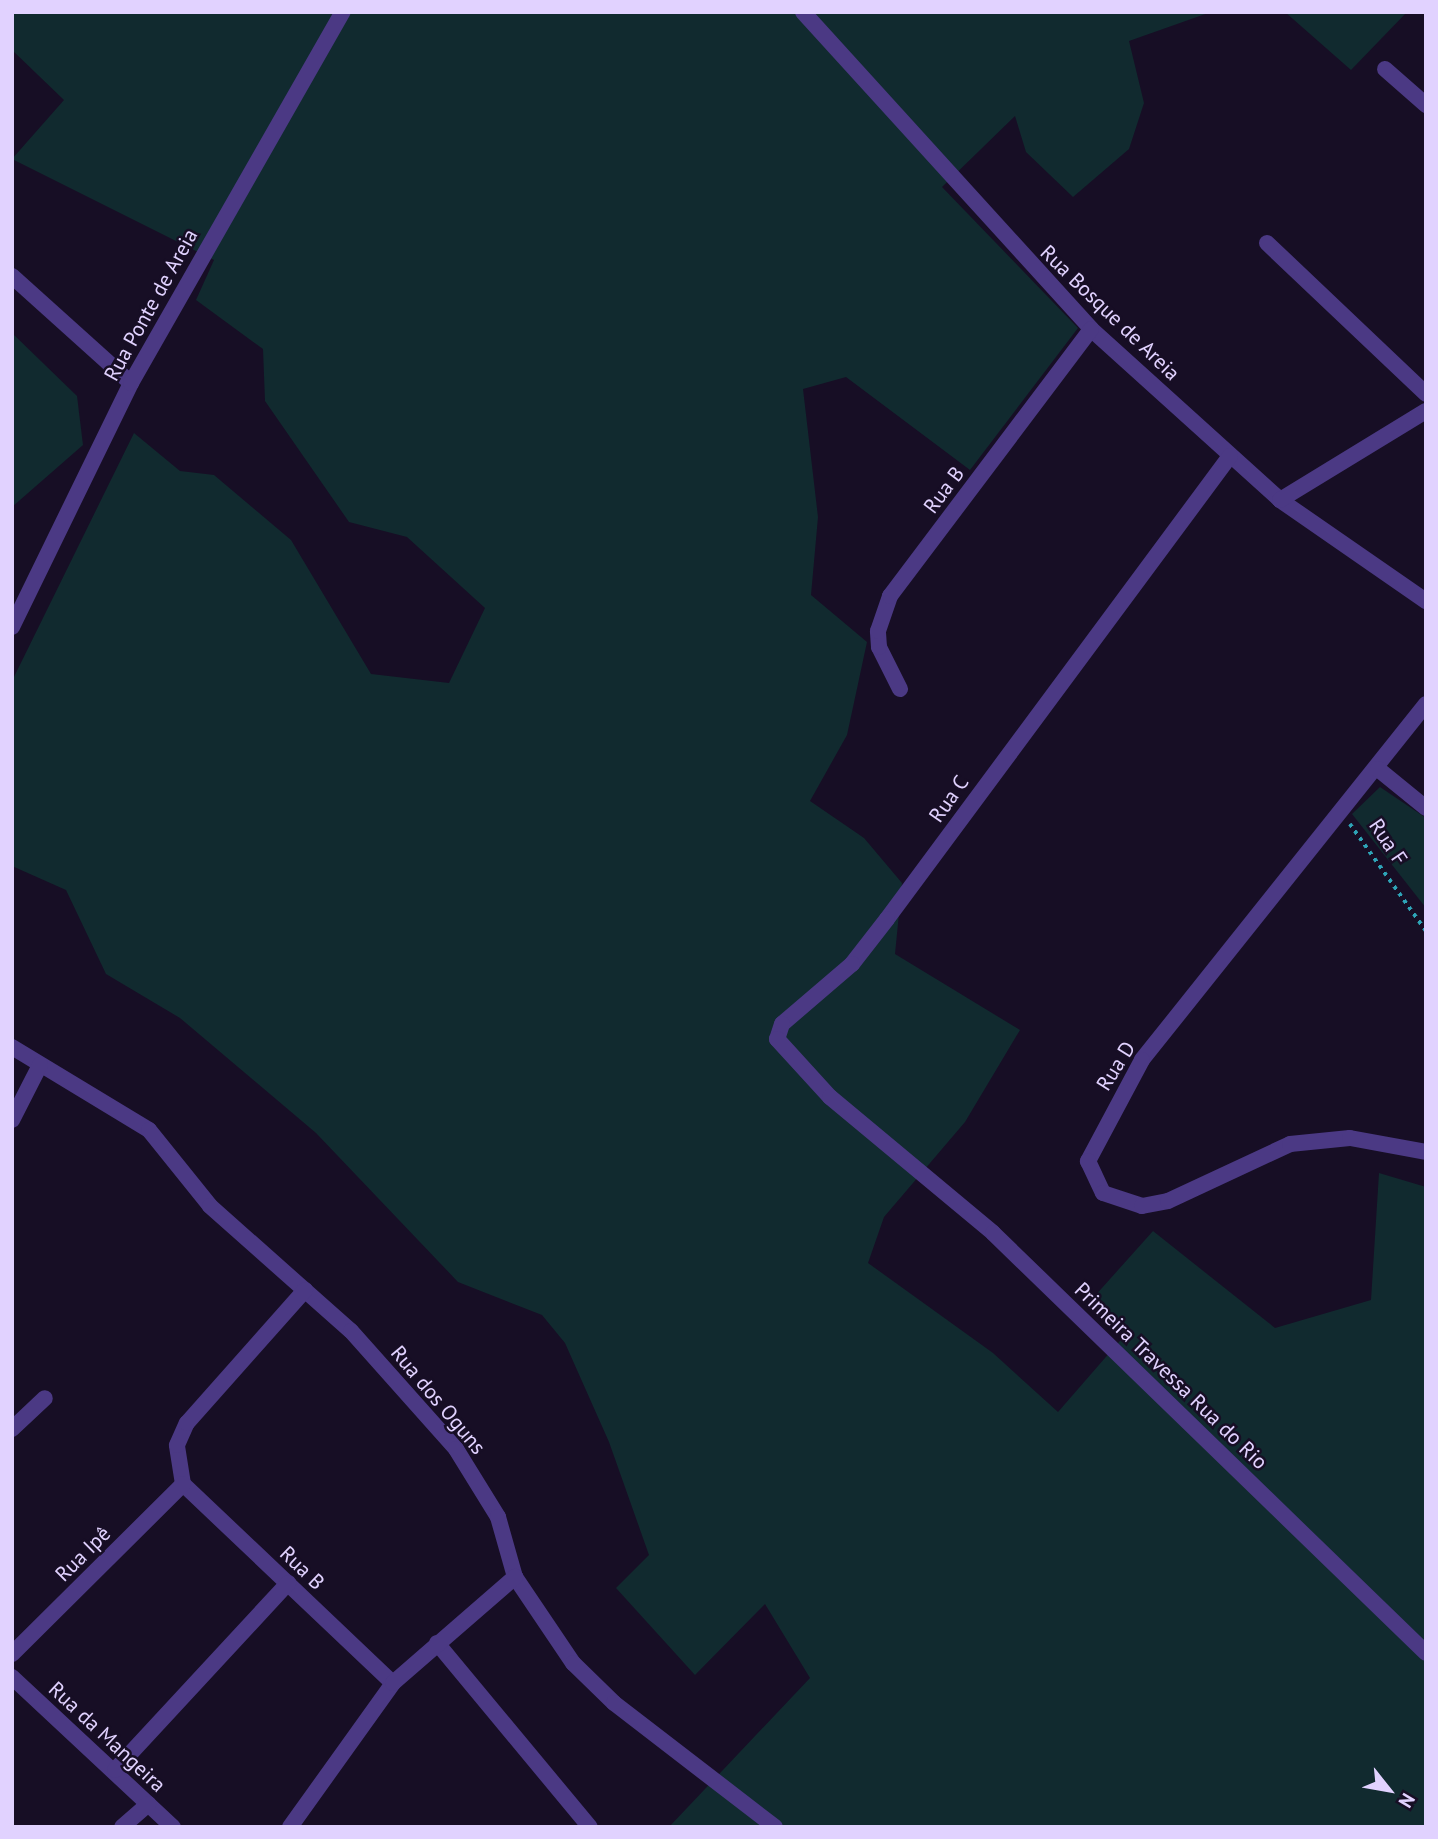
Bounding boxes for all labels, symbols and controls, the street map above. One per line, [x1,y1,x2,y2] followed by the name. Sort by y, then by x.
[99,224,203,386] street label: Rua Ponte de Areia
[1035,240,1185,386] street label: Rua Bosque de Areia
[918,462,970,518] street label: Rua B
[924,771,974,827] street label: Rua C
[1363,814,1413,870] street label: Rua F
[1091,1037,1141,1095] street label: Rua D
[1069,1277,1273,1475] street label: Primeira Travessa Rua do Rio
[385,1341,491,1459] street label: Rua dos Oguns
[50,1521,116,1587] street label: Rua Ipê
[275,1541,329,1595] street label: Rua B
[43,1676,171,1798] street label: Rua da Mangeira
[1354,1755,1424,1825] north arrow
[1394,1789,1421,1812] text: N

